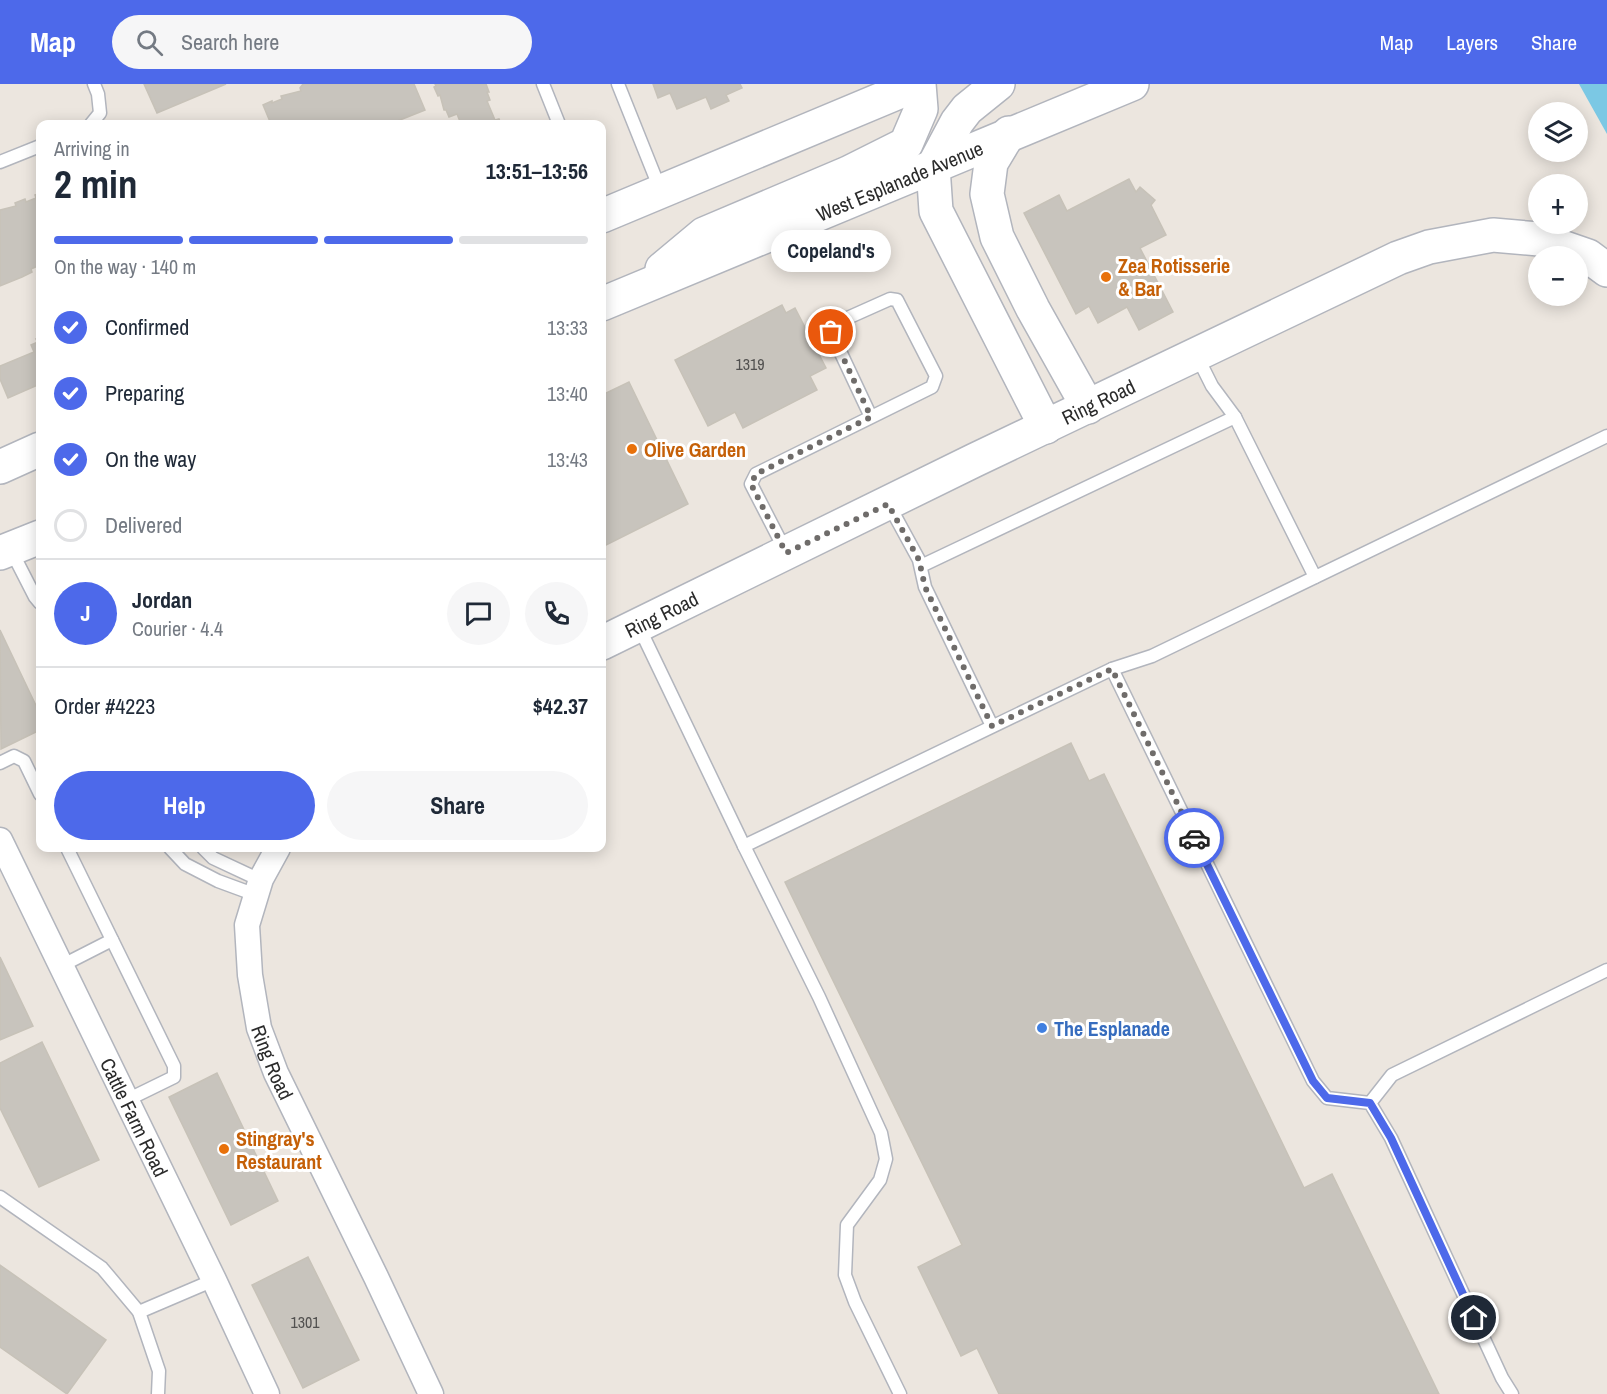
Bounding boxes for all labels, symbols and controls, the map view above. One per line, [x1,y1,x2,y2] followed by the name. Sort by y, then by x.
[112,15,532,69] search box
[30,23,76,61] text: Map
[133,26,166,59] icon: search
[181,27,279,57] text: Search here
[1380,28,1413,57] text: Map
[1446,28,1498,57] text: Layers
[1531,28,1577,57] text: Share
[1528,102,1588,306] map controls
[1528,102,1588,162] button: layers
[812,134,987,227] street label: West Esplanade Avenue
[54,135,130,162] text: Arriving in
[486,156,588,186] text: 13:51–13:56
[54,158,138,210] text: 2 min
[1528,174,1588,234] button: +
[771,230,891,272] callout: Copeland's
[787,237,875,264] text: Copeland's
[1528,246,1588,306] button: −
[1118,252,1230,302] place label: Zea Rotisserie & Bar
[54,253,196,280] text: On the way · 140 m
[1099,270,1113,284] marker: Zea Rotisserie & Bar
[805,306,856,357] pin
[54,311,87,344] icon: check
[105,312,189,342] text: Confirmed
[547,314,588,341] text: 13:33
[814,315,847,348] icon: bag
[735,353,765,375] house number: 1319
[1057,372,1139,430] street label: Ring Road
[54,377,87,410] icon: check
[105,378,184,408] text: Preparing
[547,380,588,407] text: 13:40
[644,436,746,463] place label: Olive Garden
[625,442,639,456] marker: Olive Garden
[54,443,87,476] icon: check
[105,444,196,474] text: On the way
[547,446,588,473] text: 13:43
[105,510,182,540] text: Delivered
[447,582,510,645] button: chat
[525,582,588,645] button: phone
[132,585,192,615] text: Jordan
[620,585,702,643] street label: Ring Road
[80,598,91,628] text: J
[132,615,223,642] text: Courier · 4.4
[54,691,155,721] text: Order #4223
[533,691,588,721] text: $42.37
[54,771,315,840] button: Help
[327,771,588,840] button: Share
[1164,808,1224,868] courier
[1178,822,1211,855] icon: car
[1054,1015,1170,1042] place label: The Esplanade
[245,1021,300,1104] street label: Ring Road
[1035,1021,1049,1035] marker: The Esplanade
[94,1053,175,1181] street label: Cattle Farm Road
[236,1125,322,1175] place label: Stingray's Restaurant
[217,1142,231,1156] marker: Stingray's Restaurant
[1448,1292,1499,1343] pin
[1457,1301,1490,1334] icon: home
[290,1311,320,1333] house number: 1301

